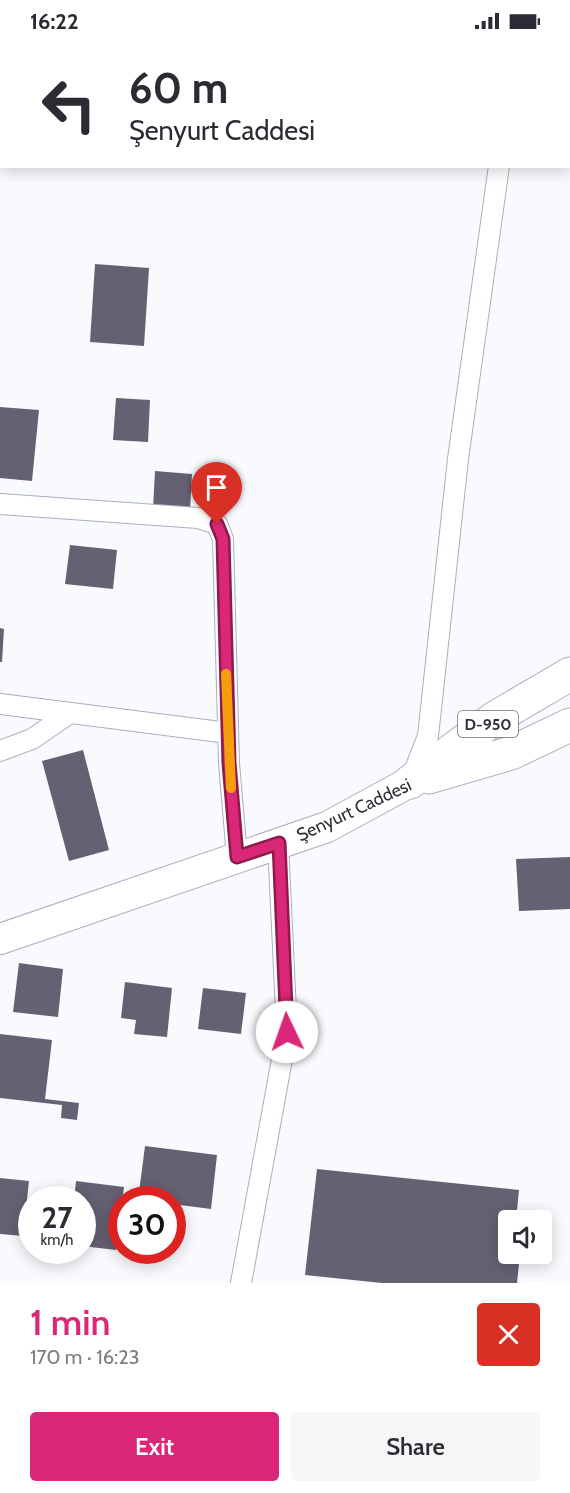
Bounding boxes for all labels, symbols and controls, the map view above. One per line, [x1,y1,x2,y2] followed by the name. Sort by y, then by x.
[30,8,79,35] text: 16:22
[129,62,228,114] text: 60 m
[30,66,108,144] icon: left
[129,114,315,147] text: Şenyurt Caddesi
[191,462,242,524] pin
[200,471,233,504] icon: arrive
[458,711,518,737] road number: D-950
[293,774,415,846] street label: Şenyurt Caddesi
[255,1000,319,1064] position arrow
[108,1186,186,1264] speed limit sign: 30
[41,1199,73,1236] text: 27
[498,1210,552,1264] map controls
[498,1210,552,1264] button: sound
[41,1231,73,1249] text: km/h
[30,1300,110,1344] text: 1 min
[477,1303,540,1366] button: close
[30,1345,140,1369] text: 170 m · 16:23
[30,1412,279,1481] button: Exit
[291,1412,540,1481] button: Share

